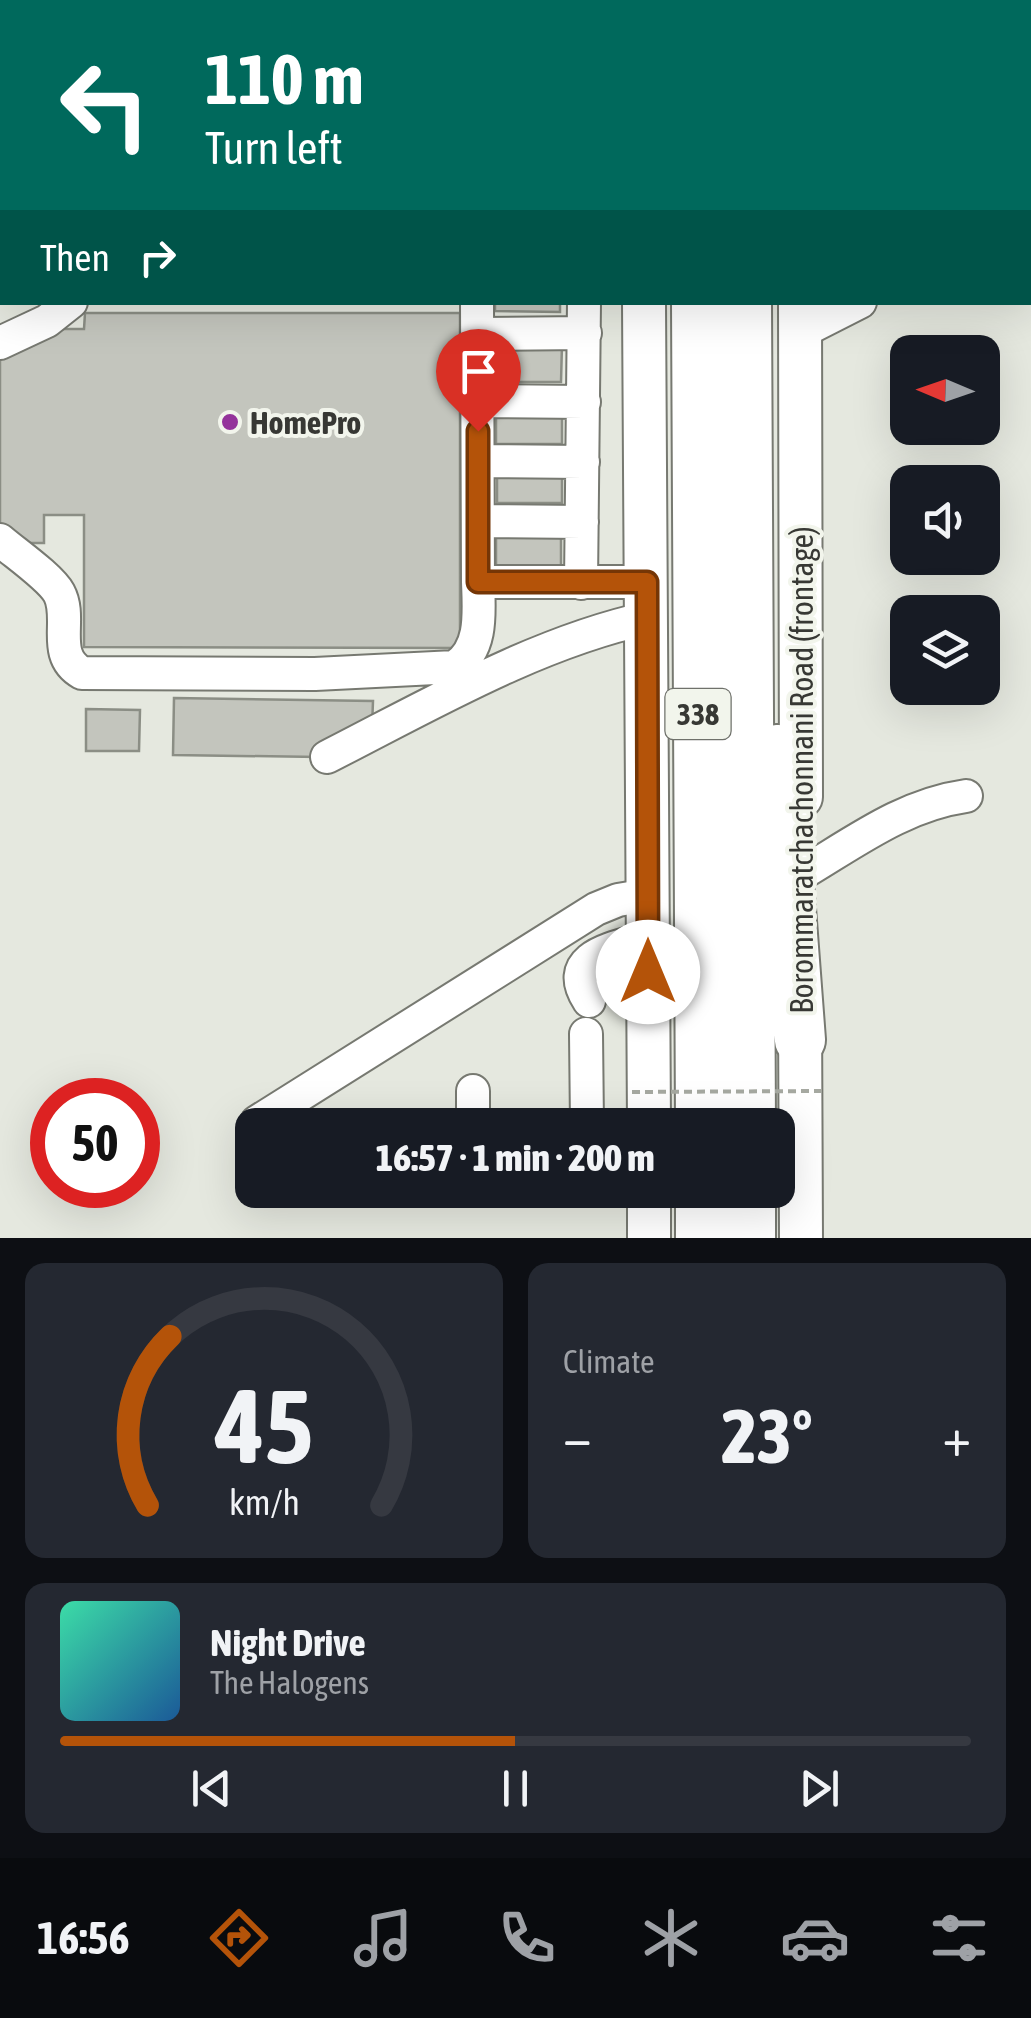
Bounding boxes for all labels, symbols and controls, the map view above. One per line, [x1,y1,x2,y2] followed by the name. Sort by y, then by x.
[205,39,364,119] text: 110 m
[40,40,170,170] icon: left
[205,122,343,174] text: Turn left
[130,230,185,285] icon: right
[40,236,110,279] text: Then
[436,329,521,432] pin
[890,335,1000,445] north arrow
[890,335,1000,705] map controls
[451,344,506,399] icon: arrive
[250,404,361,441] place label: HomePro
[219,411,241,433] marker: HomePro
[890,465,1000,575] button: sound
[783,526,820,1014] street label: Borommaratchachonnani Road (frontage)
[890,595,1000,705] button: layers
[666,689,730,739] road number: 338
[596,920,700,1024] position arrow
[30,1078,160,1208] speed limit sign: 50
[375,1136,655,1179] text: 16:57 · 1 min · 200 m
[563,1343,655,1380] text: Climate
[214,1366,313,1485] text: 45
[721,1393,813,1479] text: 23°
[563,1405,592,1468] text: −
[942,1405,971,1468] text: +
[229,1482,299,1523] text: km/h
[210,1621,366,1664] text: Night Drive
[210,1664,369,1701] text: The Halogens
[184,1761,239,1816] icon: previous
[488,1761,543,1816] icon: pause
[792,1761,847,1816] icon: next
[204,1903,274,1973] icon: directions
[348,1903,418,1973] icon: music
[492,1903,562,1973] icon: phone
[636,1903,706,1973] icon: climate
[780,1903,850,1973] icon: car
[924,1903,994,1973] icon: filters
[37,1912,130,1964] text: 16:56

